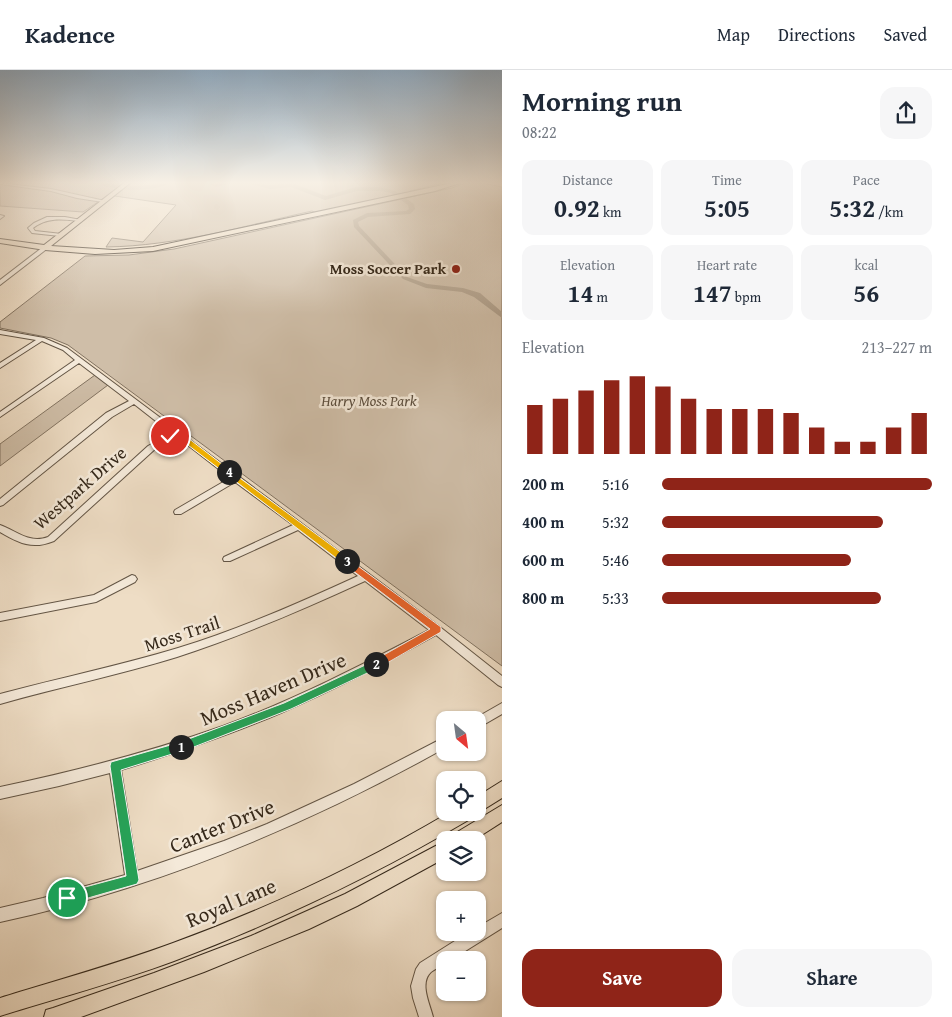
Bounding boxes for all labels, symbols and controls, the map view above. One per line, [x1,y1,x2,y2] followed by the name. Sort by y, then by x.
[25,17,115,52] text: Kadence
[717,21,750,48] text: Map
[778,21,855,48] text: Directions
[883,21,927,48] text: Saved
[522,80,682,121] text: Morning run
[880,87,932,139] button: share
[522,120,557,144] text: 08:22
[563,170,613,190] text: Distance
[712,170,742,190] text: Time
[853,170,880,190] text: Pace
[554,190,600,226] text: 0.92
[704,190,750,226] text: 5:05
[829,190,875,226] text: 5:32
[600,202,621,222] text: km
[875,202,903,222] text: /km
[560,255,615,275] text: Elevation
[697,255,757,275] text: Heart rate
[854,255,878,275] text: kcal
[330,258,446,279] place label: Moss Soccer Park
[450,263,462,275] marker: Moss Soccer Park
[567,275,593,311] text: 14
[693,275,732,311] text: 147
[853,275,879,311] text: 56
[593,287,608,307] text: m
[732,287,761,307] text: bpm
[522,335,585,359] text: Elevation
[862,335,932,359] text: 213–227 m
[320,390,417,411] park label: Harry Moss Park
[149,415,191,457] pin
[156,422,184,450] icon: check
[27,439,132,536] street label: Westpark Drive
[216,460,242,484] pin: 4
[226,462,233,482] text: 4
[522,472,564,496] text: 200 m
[602,472,629,496] text: 5:16
[522,510,564,534] text: 400 m
[602,510,629,534] text: 5:32
[334,548,360,574] pin: 3
[522,548,564,572] text: 600 m
[602,548,629,572] text: 5:46
[344,551,351,571] text: 3
[522,586,564,610] text: 800 m
[602,586,629,610] text: 5:33
[141,609,223,658] street label: Moss Trail
[195,644,351,733] street label: Moss Haven Drive
[364,652,388,676] pin: 2
[373,654,380,674] text: 2
[436,711,486,761] north arrow
[436,711,486,1001] map controls
[168,734,194,760] pin: 1
[178,737,185,757] text: 1
[436,771,486,821] button: locate
[165,790,279,861] street label: Canter Drive
[436,831,486,881] button: layers
[181,870,281,935] street label: Royal Lane
[46,877,88,919] pin
[53,884,81,912] icon: arrive
[436,891,486,941] button: +
[522,949,722,1007] button: Save
[732,949,932,1007] button: Share
[436,951,486,1001] button: −

